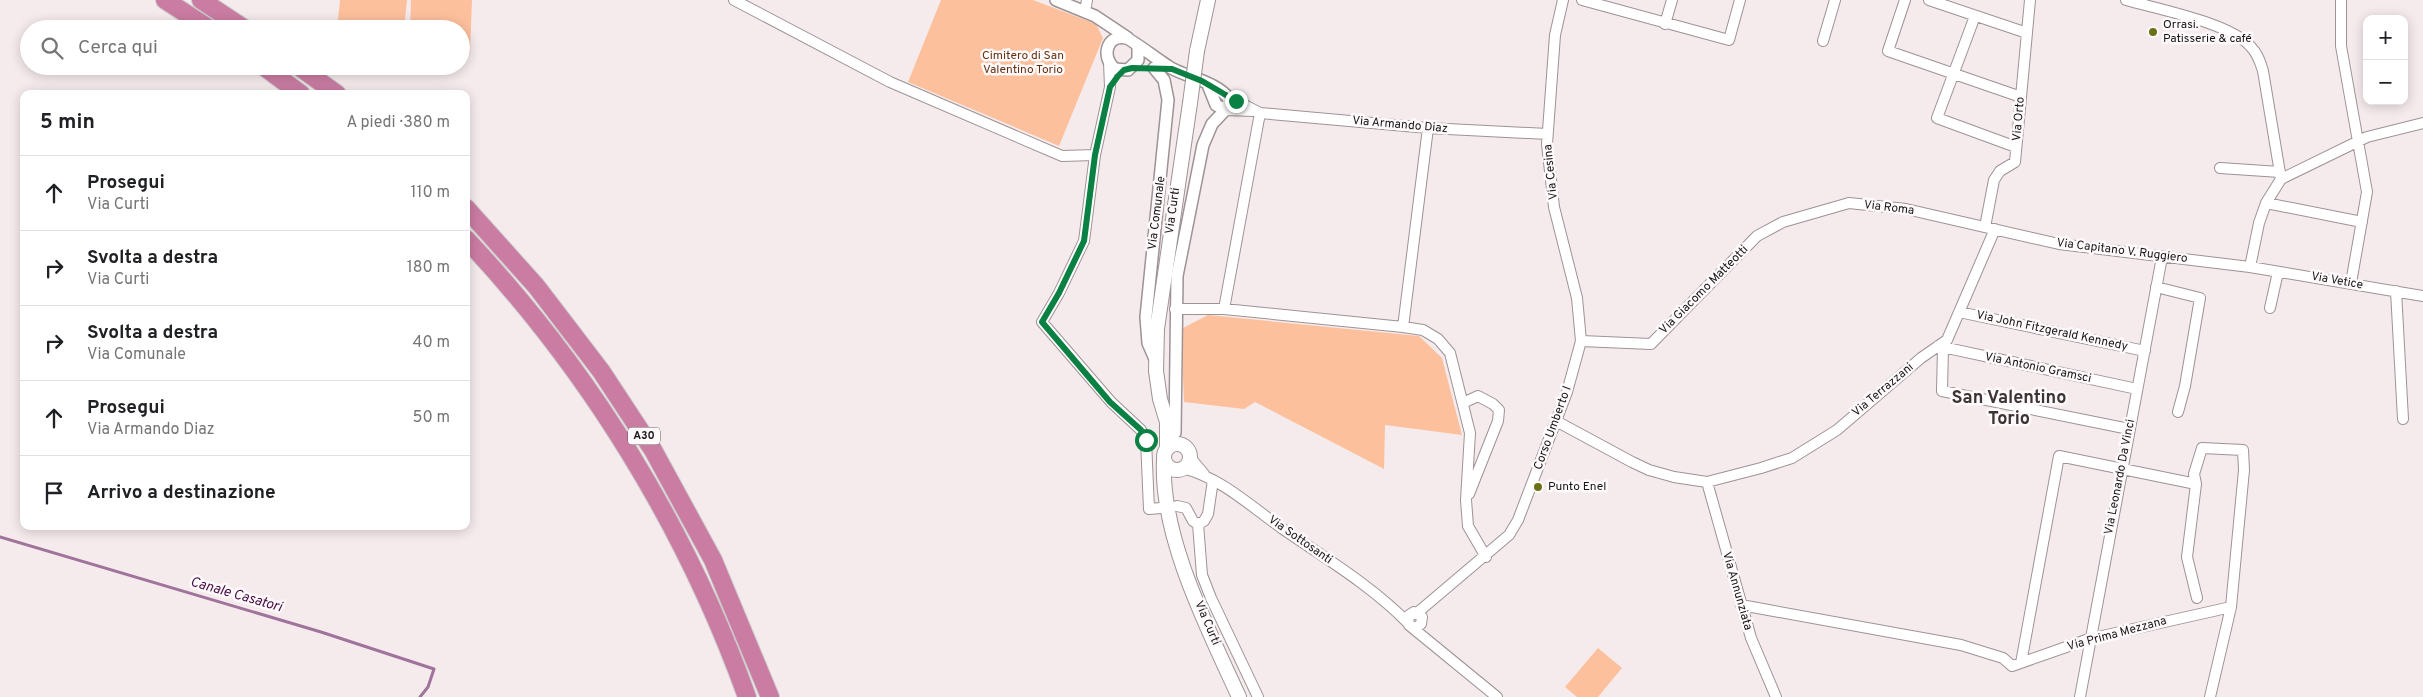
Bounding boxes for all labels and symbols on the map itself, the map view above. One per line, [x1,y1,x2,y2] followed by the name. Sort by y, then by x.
[2163,17,2252,47] place label: Orrasi. Patisserie & café
[2147,26,2159,38] marker: Orrasi. Patisserie & café
[982,48,1064,78] park label: Cimitero di San Valentino Torio
[1225,90,1248,113] route end
[2009,96,2029,142] street label: Via Orto
[1352,113,1448,137] street label: Via Armando Diaz
[1540,143,1562,201] street label: Via Cesina
[1145,175,1169,251] street label: Via Comunale
[1162,187,1184,235] street label: Via Curti
[1863,197,1915,219] street label: Via Roma
[2056,235,2189,267] street label: Via Capitano V. Ruggiero
[1656,242,1752,338] street label: Via Giacomo Matteotti
[2310,269,2364,293] street label: Via Vetice
[1975,307,2129,355] street label: Via John Fitzgerald Kennedy
[1983,349,2093,387] street label: Via Antonio Gramsci
[1849,360,1917,420] street label: Via Terrazzani
[1530,384,1576,472] street label: Corso Umberto I
[1952,387,2067,431] district label: San Valentino Torio
[2101,418,2139,536] street label: Via Leonardo Da Vinci
[628,428,660,444] road number: A30
[1135,429,1158,452] route start
[1548,479,1606,495] place label: Punto Enel
[1532,481,1544,493] marker: Punto Enel
[1265,512,1335,568] street label: Via Sottosanti
[1718,550,1756,632] street label: Via Annunziata
[188,574,285,617] water label: Canale Casatori
[1190,598,1224,648] street label: Via Curti
[2066,613,2168,655] street label: Via Prima Mezzana

